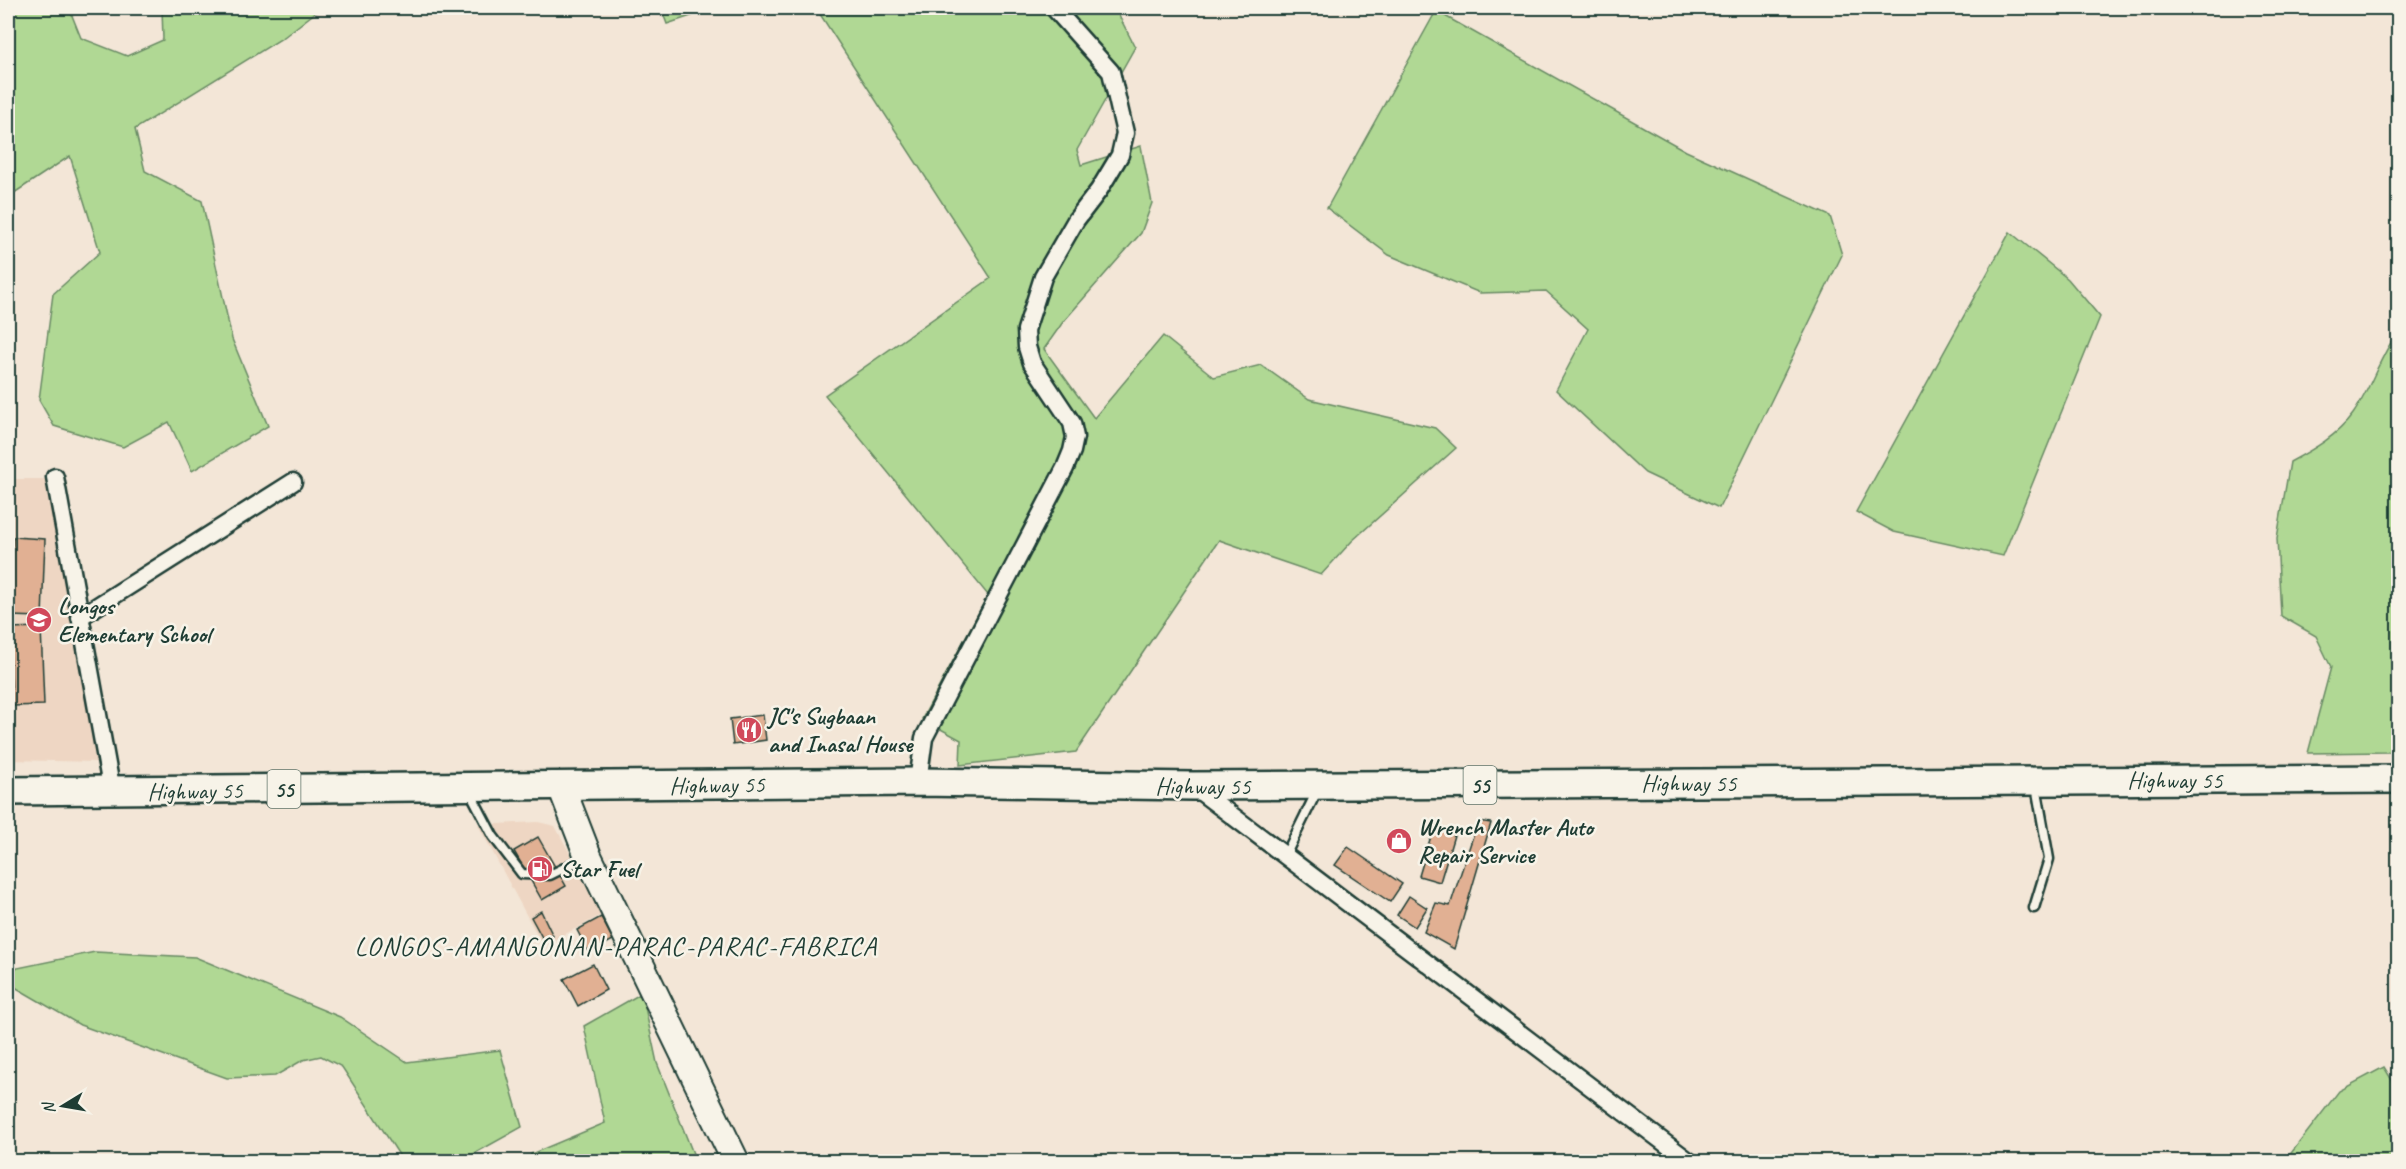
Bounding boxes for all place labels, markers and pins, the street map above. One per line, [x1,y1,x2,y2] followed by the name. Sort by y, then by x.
[58,591,215,649] place label: Longos Elementary School
[24,605,54,635] school or university icon: Longos Elementary School
[766,701,914,759] place label: JC's Sugbaan and Inasal House
[734,715,764,745] restaurant icon: JC's Sugbaan and Inasal House
[1418,812,1595,870] place label: Wrench Master Auto Repair Service
[1384,826,1414,856] shop icon: Wrench Master Auto Repair Service
[525,854,555,884] fuel station icon: Star Fuel
[560,854,643,884] place label: Star Fuel

